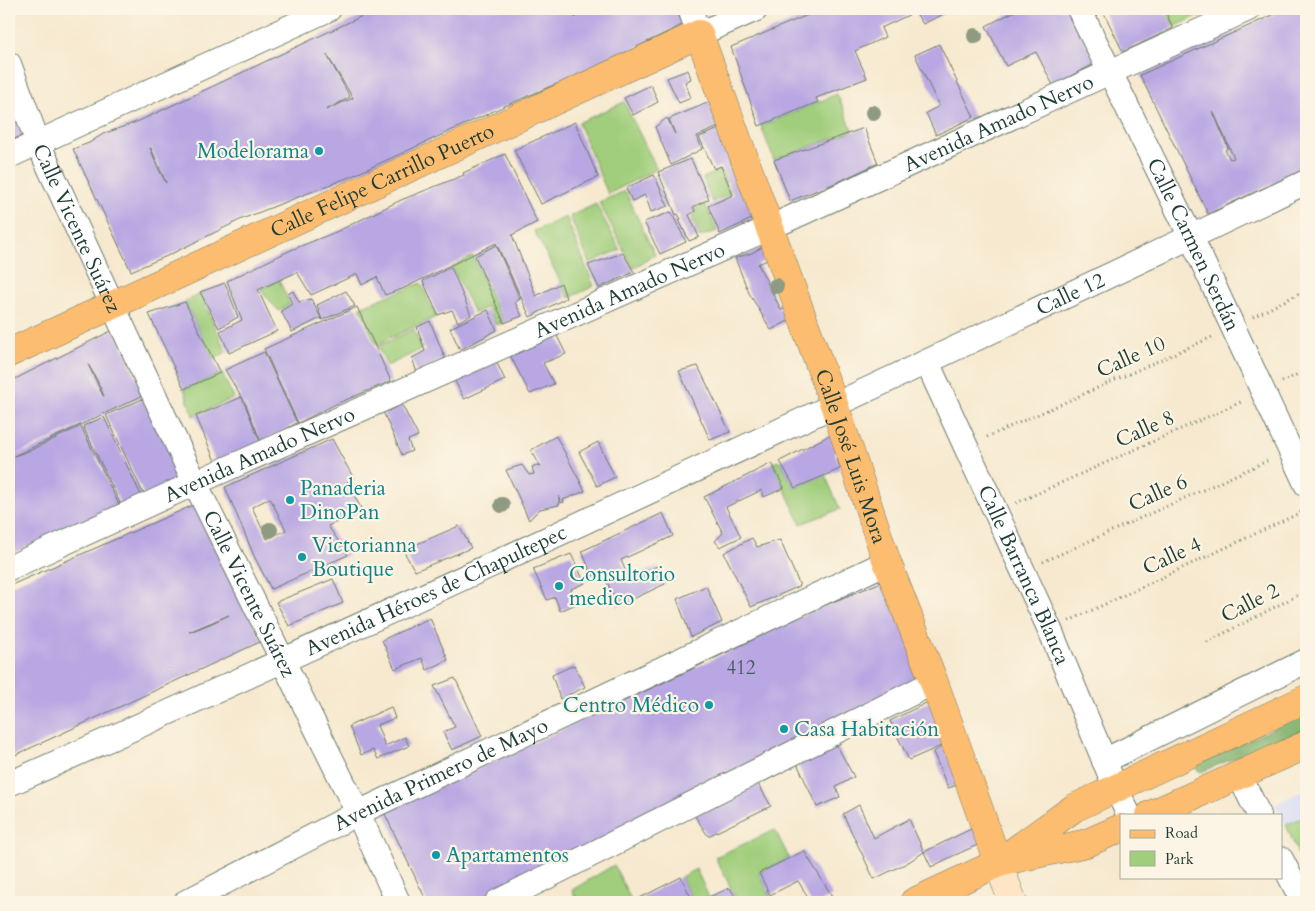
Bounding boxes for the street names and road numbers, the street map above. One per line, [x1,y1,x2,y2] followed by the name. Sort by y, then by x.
[899,67,1098,179] street label: Avenida Amado Nervo
[266,116,499,245] street label: Calle Felipe Carrillo Puerto
[26,139,129,318] street label: Calle Vicente Suárez
[1140,153,1247,336] street label: Calle Carmen Serdán
[530,235,730,345] street label: Avenida Amado Nervo
[1031,265,1110,323] street label: Calle 12
[1092,329,1170,385] street label: Calle 10
[808,365,894,547] street label: Calle José Luis Mora
[159,399,359,510] street label: Avenida Amado Nervo
[1111,403,1179,455] street label: Calle 8
[1124,467,1192,519] street label: Calle 6
[971,480,1077,669] street label: Calle Barranca Blanca
[196,505,303,683] street label: Calle Vicente Suárez
[301,518,572,663] street label: Avenida Héroes de Chapultepec
[1138,530,1206,582] street label: Calle 4
[1216,576,1284,630] street label: Calle 2
[328,710,553,838] street label: Avenida Primero de Mayo

